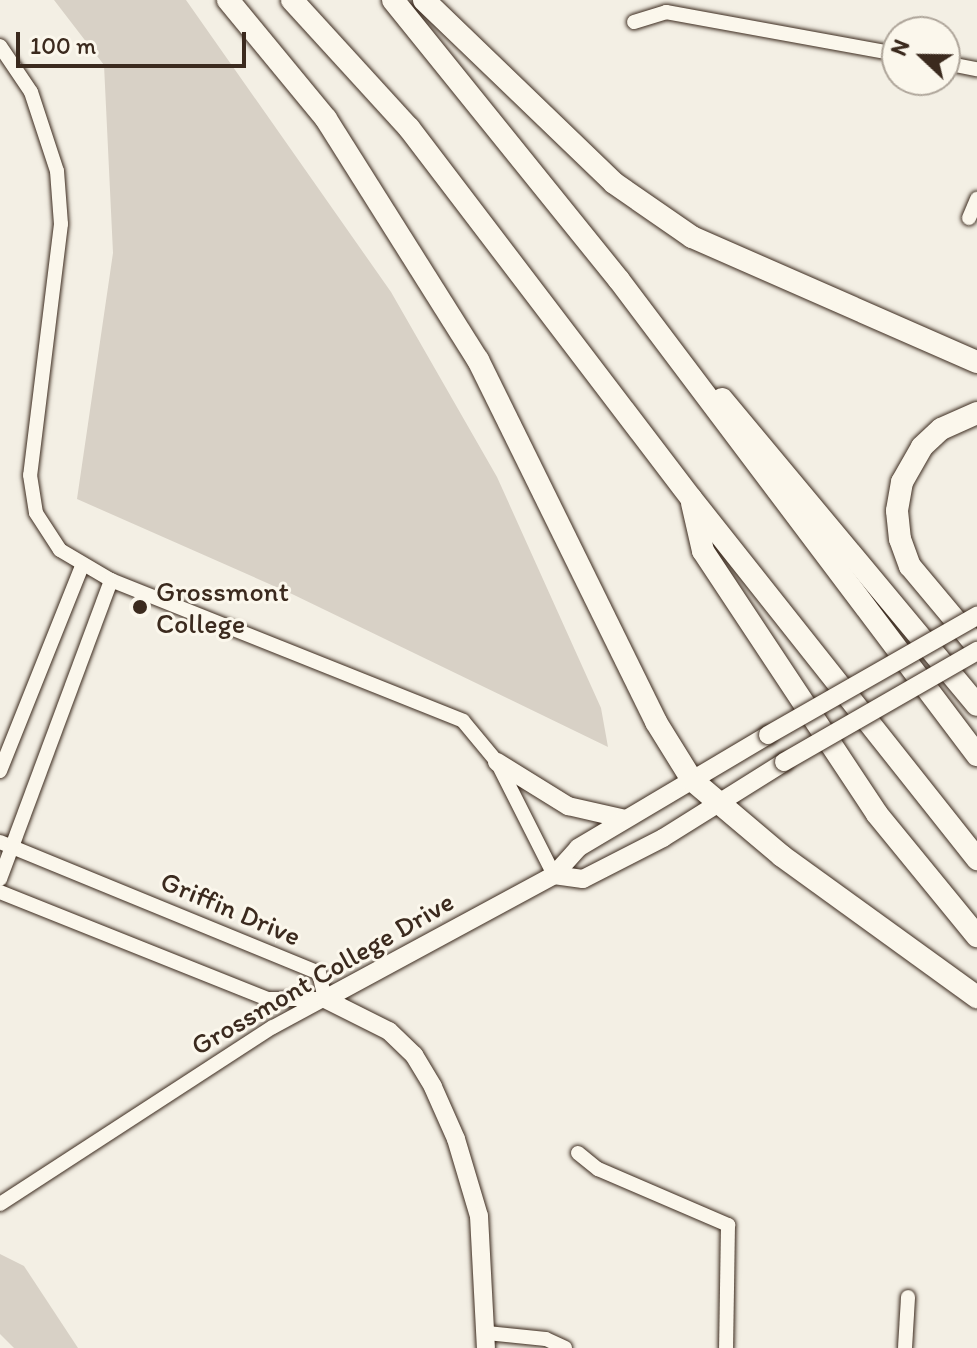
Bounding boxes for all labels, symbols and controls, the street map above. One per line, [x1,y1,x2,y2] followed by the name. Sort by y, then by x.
[20,16,250,66] scale bar
[881,16,961,96] north arrow
[30,31,96,60] text: 100 m
[885,36,915,60] text: N
[156,574,289,640] place label: Grossmont College
[131,598,149,616] marker: Grossmont College
[156,863,306,953] street label: Griffin Drive
[185,884,459,1062] street label: Grossmont College Drive

